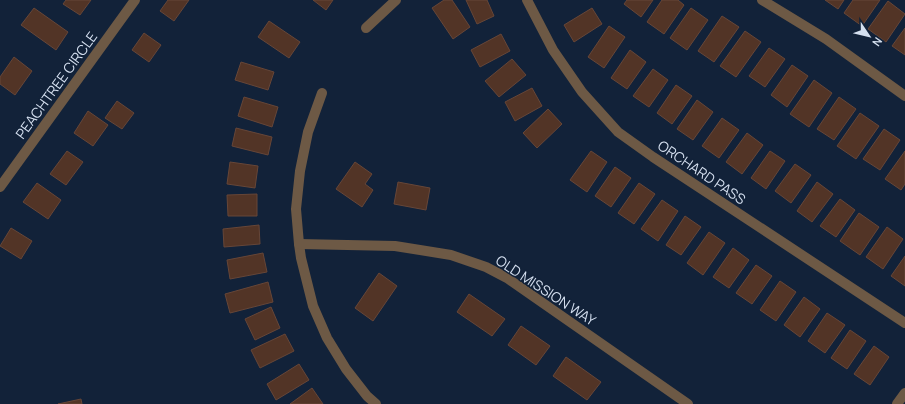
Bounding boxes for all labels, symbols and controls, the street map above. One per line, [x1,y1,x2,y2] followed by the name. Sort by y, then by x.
[849,16,889,56] north arrow
[11,28,101,142] street label: PEACHTREE CIRCLE
[869,34,886,50] text: N
[654,136,750,209] street label: ORCHARD PASS
[492,251,600,330] street label: OLD MISSION WAY

